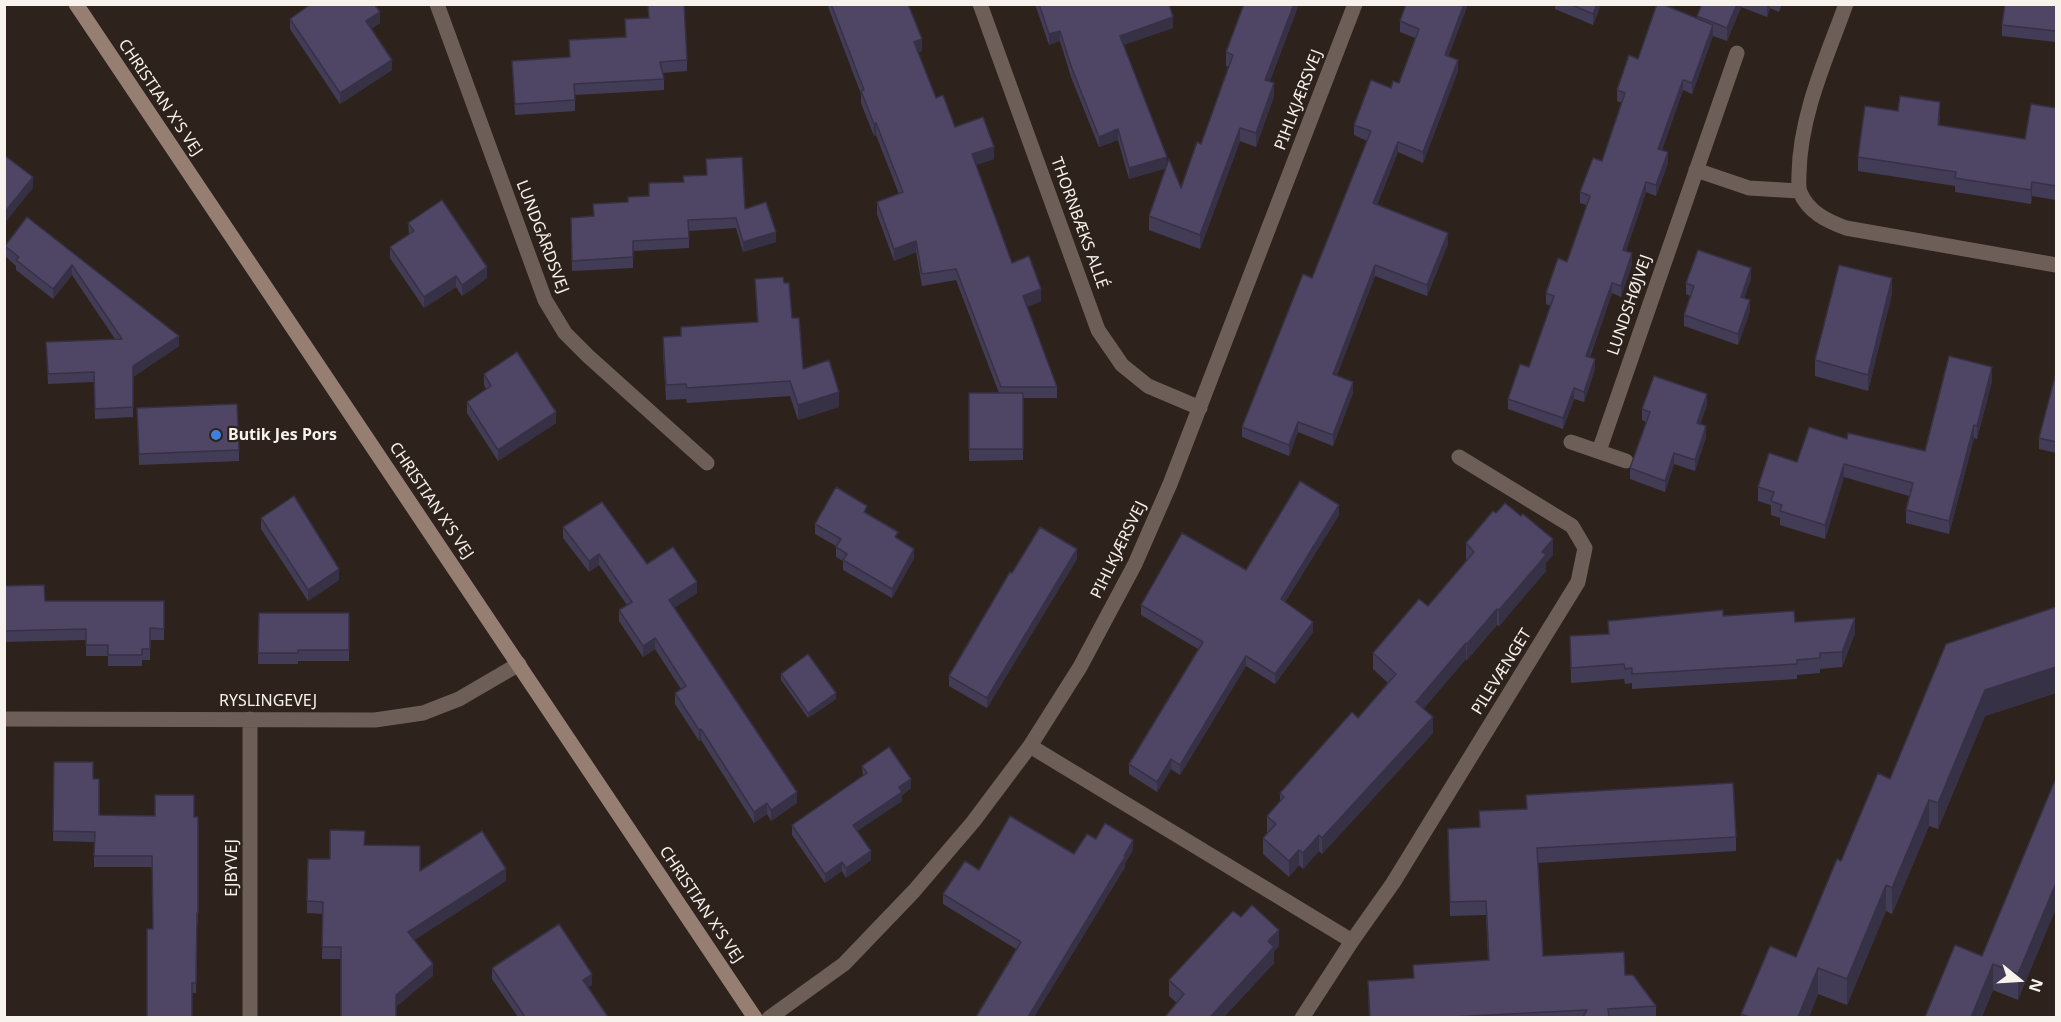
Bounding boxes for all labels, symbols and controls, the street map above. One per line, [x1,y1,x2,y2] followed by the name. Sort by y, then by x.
[114,36,206,160] street label: CHRISTIAN X'S VEJ
[1271,47,1327,153] street label: PIHLKJÆRSVEJ
[1046,155,1112,291] street label: THORNBÆKS ALLÉ
[512,178,572,296] street label: LUNDGÅRDSVEJ
[1604,252,1656,358] street label: LUNDSHØJVEJ
[228,425,337,445] place label: Butik Jes Pors
[209,428,223,442] marker: Butik Jes Pors
[385,439,477,563] street label: CHRISTIAN X'S VEJ
[1087,498,1151,602] street label: PIHLKJÆRSVEJ
[1468,625,1536,719] street label: PILEVÆNGET
[219,691,317,711] street label: RYSLINGEVEJ
[222,839,242,897] street label: EJBYVEJ
[655,843,747,967] street label: CHRISTIAN X'S VEJ
[1989,950,2049,1010] north arrow
[2024,976,2049,995] text: N

